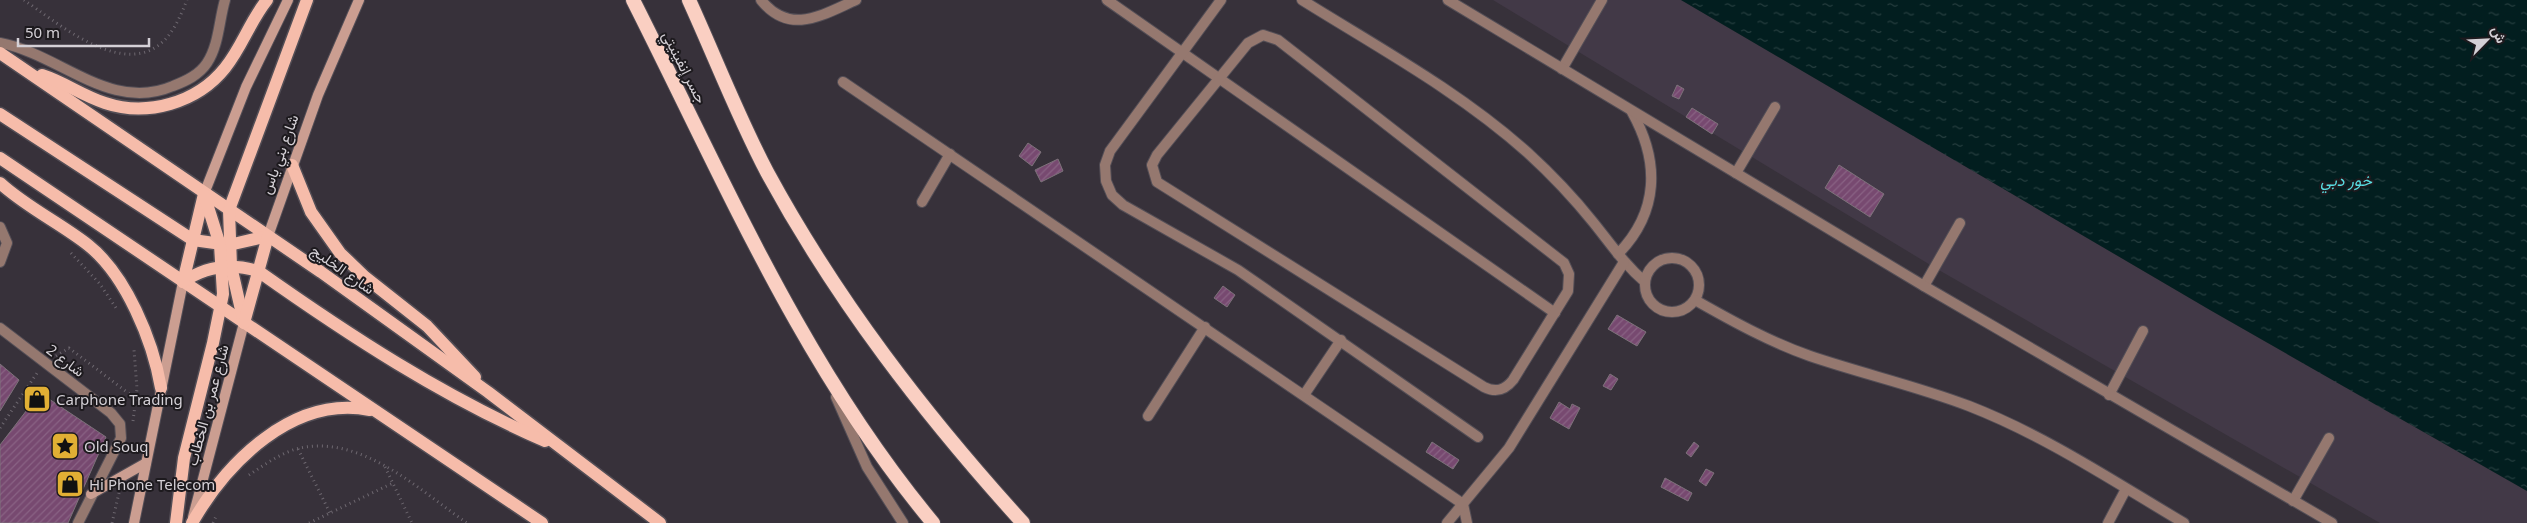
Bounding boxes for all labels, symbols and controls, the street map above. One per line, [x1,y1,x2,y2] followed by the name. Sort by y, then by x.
[18,15,149,47] scale bar
[2462,15,2512,65] north arrow
[25,22,60,42] text: 50 m
[2487,23,2512,46] text: ش
[655,27,712,108] street label: جسر إنفينيتي
[255,111,306,198] street label: شارع بني ياس
[2320,169,2373,194] water label: خور دبي
[306,240,379,300] street label: شارع الخليج
[42,339,89,383] street label: شارع 2
[181,342,235,468] street label: شارع عمر بن الخطاب
[22,384,52,414] shop icon: Carphone Trading
[56,389,183,409] place label: Carphone Trading
[50,431,80,461] place icon: Old Souq
[84,436,149,456] place label: Old Souq
[55,469,85,499] shop icon: Hi Phone Telecom
[89,474,215,494] place label: Hi Phone Telecom

